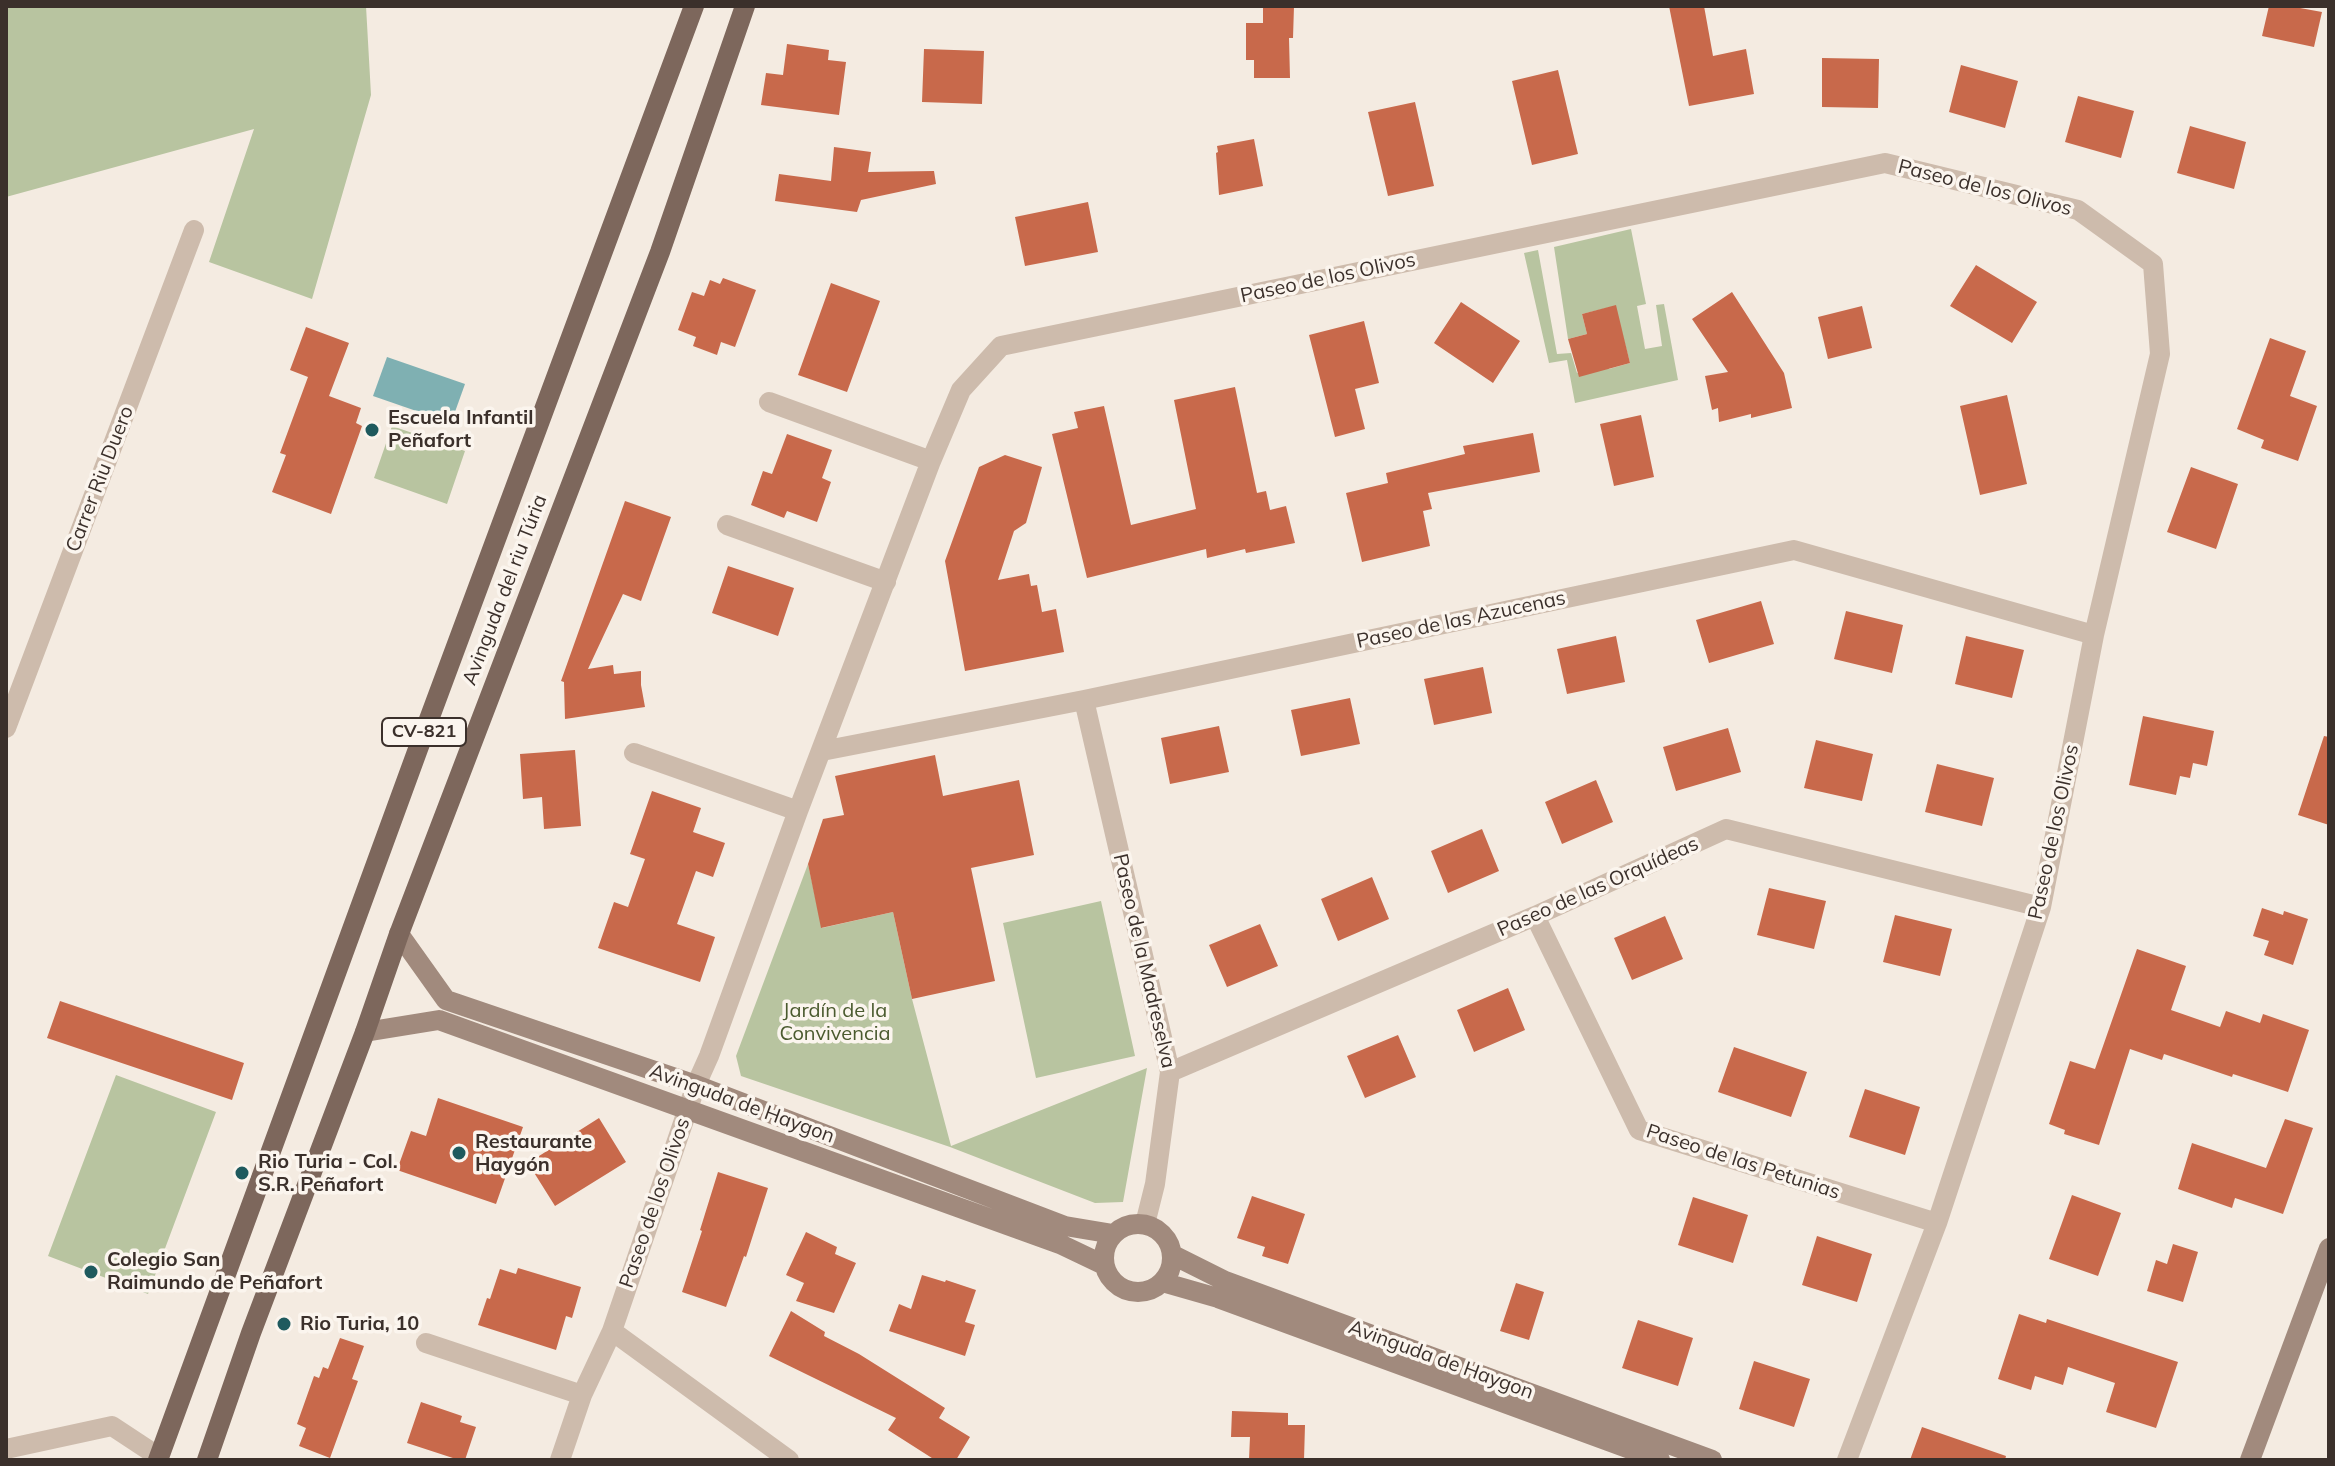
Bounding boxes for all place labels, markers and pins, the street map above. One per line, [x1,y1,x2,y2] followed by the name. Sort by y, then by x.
[388,406,533,453] place label: Escuela Infantil Peñafort
[363,421,381,439] marker: Escuela Infantil Peñafort
[475,1130,592,1177] place label: Restaurante Haygón
[450,1144,468,1162] marker: Restaurante Haygón
[258,1150,398,1197] place label: Rio Turia - Col. S.R. Peñafort
[233,1164,251,1182] marker: Rio Turia - Col. S.R. Peñafort
[107,1248,322,1295] place label: Colegio San Raimundo de Peñafort
[82,1263,100,1281] marker: Colegio San Raimundo de Peñafort
[300,1312,419,1336] place label: Rio Turia, 10
[275,1315,293,1333] marker: Rio Turia, 10

